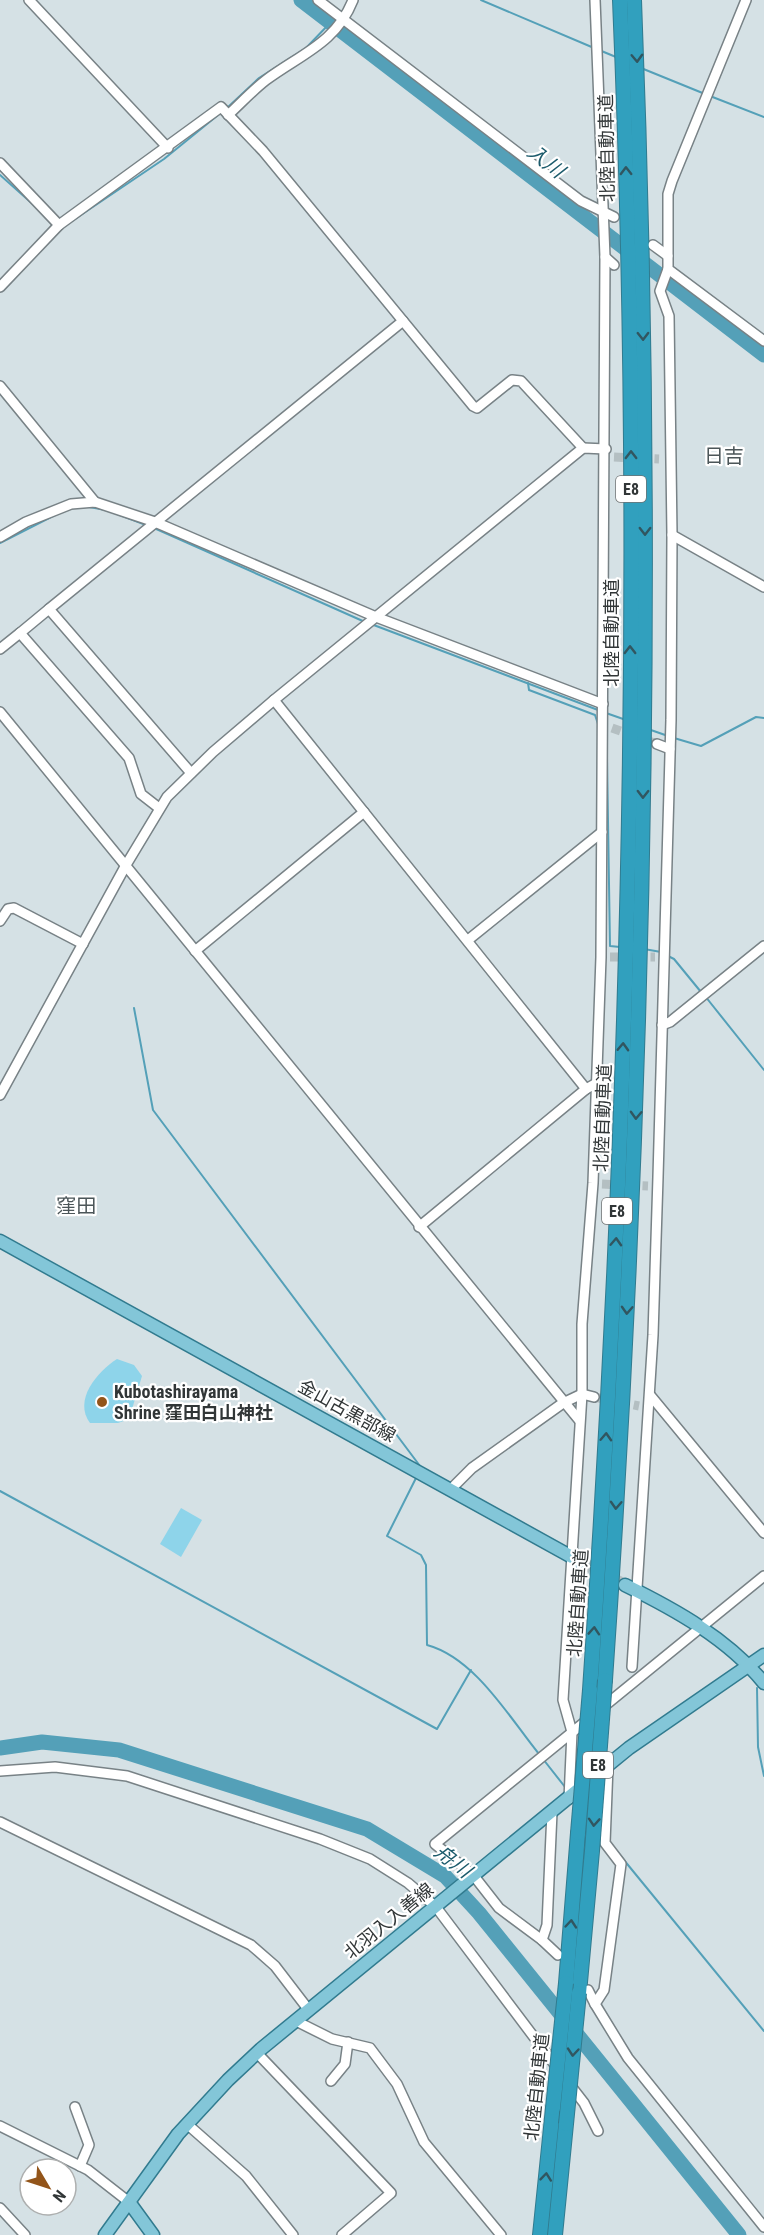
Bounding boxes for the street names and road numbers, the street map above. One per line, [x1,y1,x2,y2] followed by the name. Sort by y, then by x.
[595,94,618,202] street label: 北陸自動車道
[616,476,646,502] road number: E8
[601,579,622,687] street label: 北陸自動車道
[590,1064,615,1172] street label: 北陸自動車道
[602,1198,632,1224] road number: E8
[295,1375,400,1446] street label: 金山古黒部線
[563,1548,592,1658] street label: 北陸自動車道
[583,1752,613,1778] road number: E8
[340,1878,437,1963] street label: 北羽入入善線
[520,2032,553,2142] street label: 北陸自動車道

